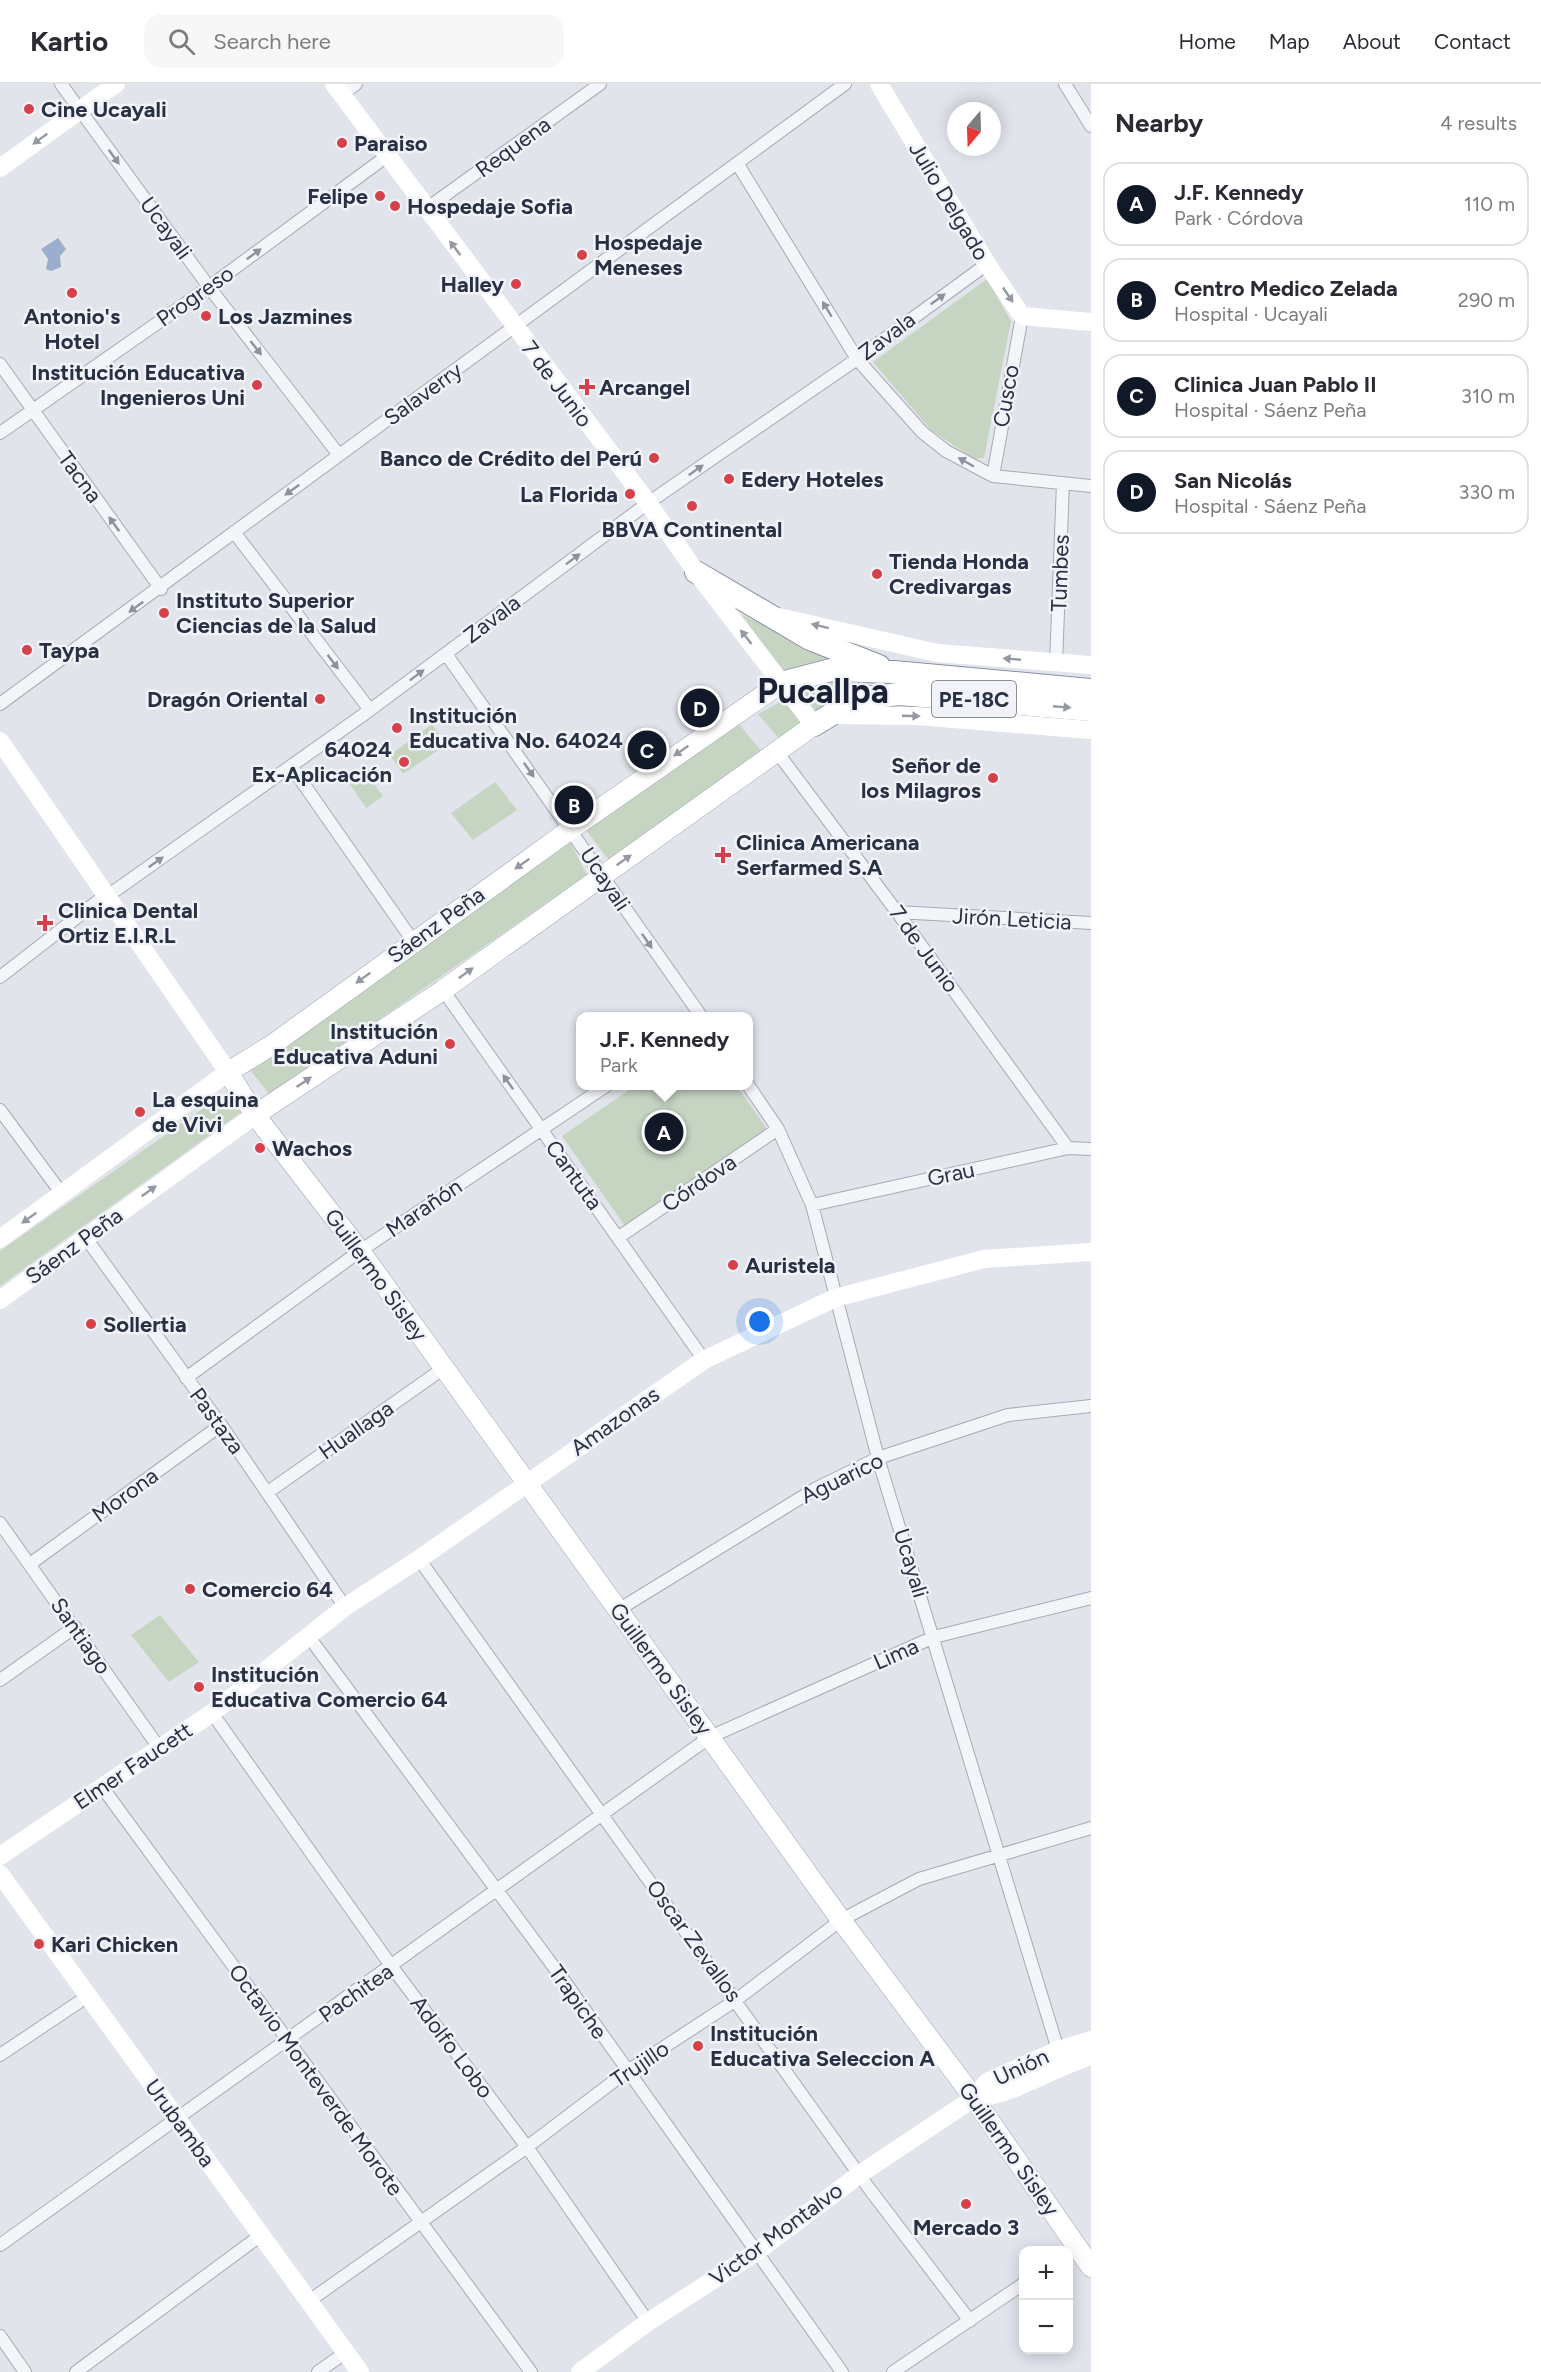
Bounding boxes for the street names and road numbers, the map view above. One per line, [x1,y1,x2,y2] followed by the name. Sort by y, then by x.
[470,111,556,183] street label: Requena
[903,137,995,265] street label: Julio Delgado
[134,191,198,265] street label: Ucayali
[151,260,239,332] street label: Progreso
[853,306,921,366] street label: Zavala
[516,335,598,433] street label: 7 de Junio
[379,356,468,431] street label: Salaverry
[987,363,1025,429] street label: Cusco
[52,446,108,508] street label: Tacna
[1045,534,1075,612] street label: Tumbes
[458,589,526,649] street label: Zavala
[932,681,1016,717] road number: PE-18C
[574,842,636,916] street label: Ucayali
[382,881,490,969] street label: Sáenz Peña
[883,900,965,998] street label: 7 de Junio
[952,902,1072,936] street label: Jirón Leticia
[540,1135,608,1215] street label: Cantuta
[657,1148,741,1218] street label: Córdova
[925,1156,977,1192] street label: Grau
[381,1173,467,1243] street label: Marañón
[20,1202,128,1290] street label: Sáenz Peña
[319,1204,433,1347] street label: Guillermo Sisley
[565,1381,665,1461] street label: Amazonas
[184,1383,250,1459] street label: Pastaza
[313,1395,399,1465] street label: Huallaga
[796,1446,888,1510] street label: Aguarico
[87,1462,163,1528] street label: Morona
[888,1525,934,1601] street label: Ucayali
[45,1592,117,1680] street label: Santiago
[604,1598,718,1741] street label: Guillermo Sisley
[869,1632,923,1676] street label: Lima
[69,1716,197,1816] street label: Elmer Faucett
[641,1875,747,2007] street label: Oscar Zevallos
[314,1958,398,2028] street label: Pachitea
[223,1959,409,2201] street label: Octavio Monteverde Morote
[543,1960,613,2044] street label: Trapiche
[405,1990,499,2104] street label: Adolfo Lobo
[606,2035,674,2093] street label: Trujillo
[989,2043,1053,2091] street label: Unión
[139,2074,221,2172] street label: Urubamba
[953,2077,1065,2221] street label: Guillermo Sisley
[704,2177,848,2291] street label: Victor Montalvo

